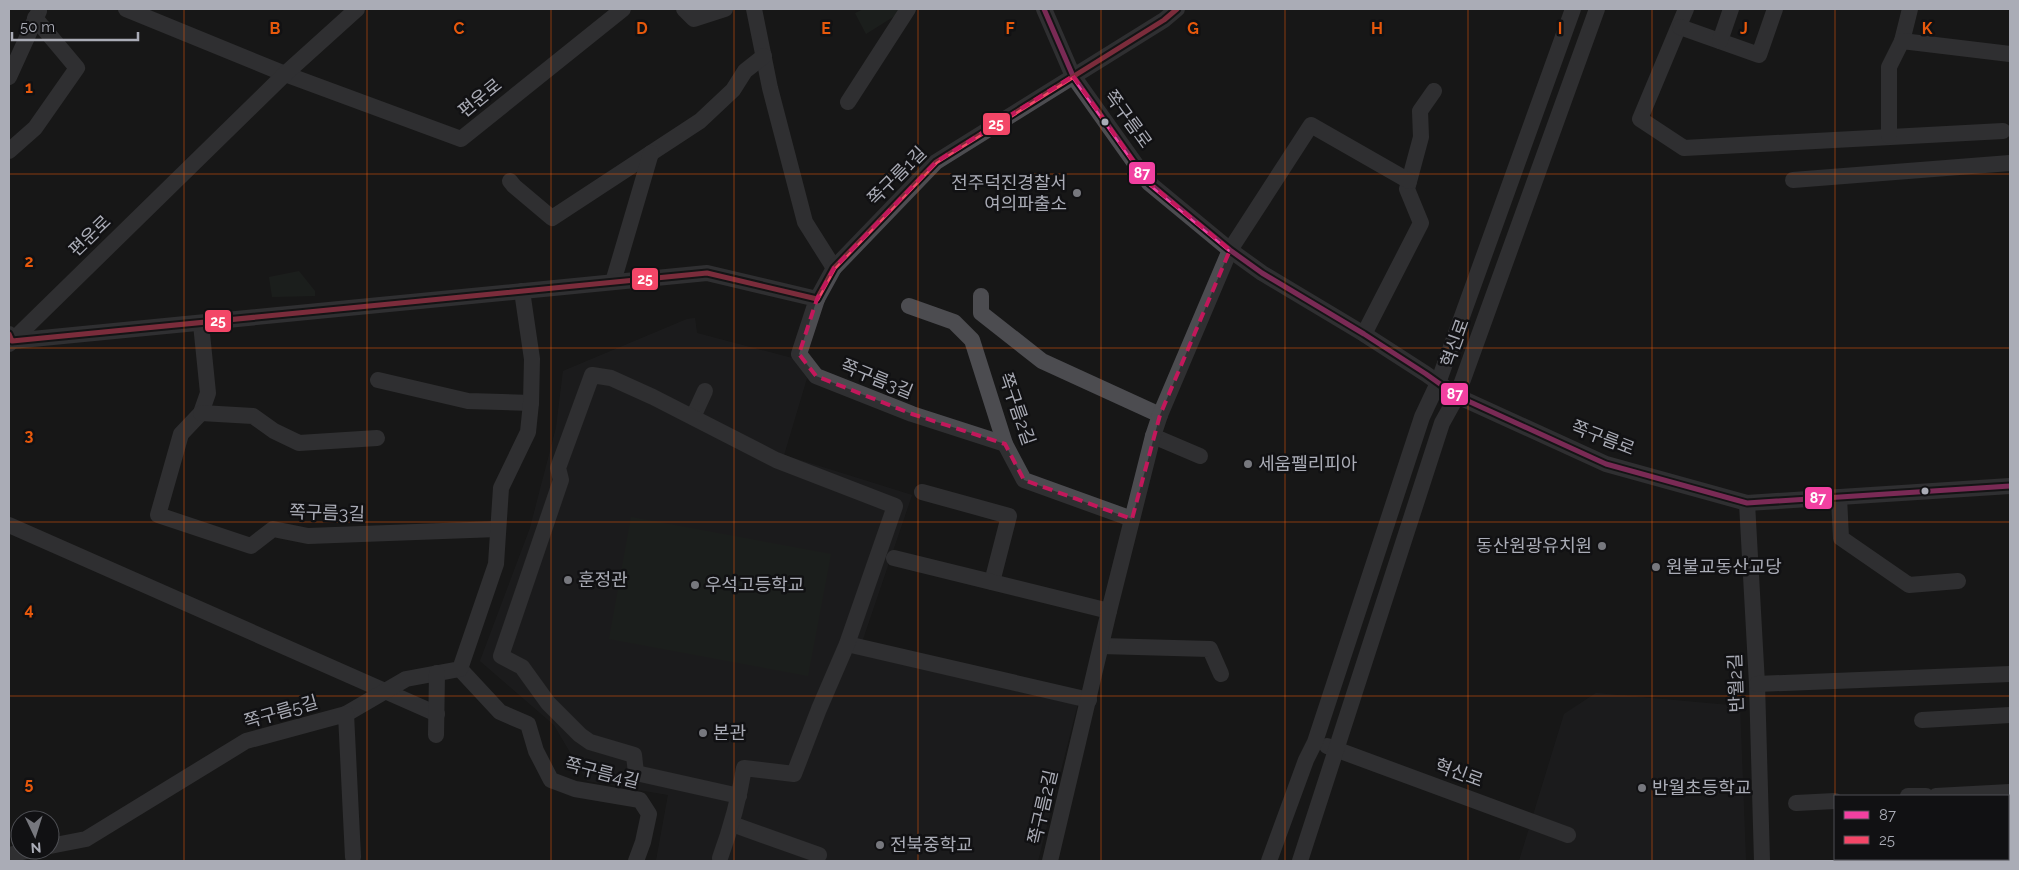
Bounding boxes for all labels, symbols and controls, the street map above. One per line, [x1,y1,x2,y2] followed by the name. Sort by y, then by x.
[12,10,139,42] scale bar
[20,18,55,36] text: 50 m
[270,19,281,38] text: B
[454,19,465,38] text: C
[636,19,648,38] text: D
[821,19,831,38] text: E
[1005,19,1015,38] text: F
[1187,19,1199,38] text: G
[1371,19,1383,38] text: H
[1558,19,1562,38] text: I
[1740,19,1748,38] text: J
[1922,19,1933,38] text: K
[454,74,506,121] street label: 편운로
[25,78,33,97] text: 1
[1100,86,1156,152] street label: 쪽구름로
[982,112,1011,136] line badge: 25
[988,116,1004,132] text: 25
[1100,117,1110,127] unlabelled marker
[863,142,930,209] street label: 쪽구름1길
[1128,161,1156,185] line badge: 87
[1134,165,1150,181] text: 87
[951,172,1067,214] place label: 전주덕진경찰서 여의파출소
[1071,187,1083,199] marker: 전주덕진경찰서 여의파출소
[64,211,115,260] street label: 편운로
[24,252,34,271] text: 2
[631,267,659,291] line badge: 25
[637,271,653,287] text: 25
[204,309,232,333] line badge: 25
[210,313,226,329] text: 25
[1436,316,1473,370] street label: 혁신로
[838,355,916,402] street label: 쪽구름3길
[995,370,1040,448] street label: 쪽구름2길
[1440,382,1469,406] line badge: 87
[1447,386,1463,402] text: 87
[1568,416,1638,459] street label: 쪽구름로
[25,426,34,445] text: 3
[1258,453,1358,474] place label: 세움펠리피아
[1242,458,1254,470] marker: 세움펠리피아
[1804,486,1833,510] line badge: 87
[1920,486,1930,496] unlabelled marker
[1810,490,1826,506] text: 87
[289,501,365,524] street label: 쪽구름3길
[1476,535,1592,556] place label: 동산원광유치원
[1596,540,1608,552] marker: 동산원광유치원
[1666,556,1782,577] place label: 원불교동산교당
[1650,561,1662,573] marker: 원불교동산교당
[578,569,628,590] place label: 훈정관
[562,574,574,586] marker: 훈정관
[705,574,804,595] place label: 우석고등학교
[689,579,701,591] marker: 우석고등학교
[24,600,34,619] text: 4
[1724,653,1747,713] street label: 반월2길
[241,691,320,732] street label: 쪽구름5길
[713,722,747,743] place label: 본관
[697,727,709,739] marker: 본관
[563,753,642,792] street label: 쪽구름4길
[1432,754,1486,791] street label: 혁신로
[1024,768,1061,846] street label: 쪽구름2길
[25,774,34,793] text: 5
[1652,777,1751,798] place label: 반월초등학교
[1636,782,1648,794] marker: 반월초등학교
[1834,795,2009,860] legend
[1879,806,1896,824] text: 87
[10,810,60,860] north arrow
[1879,831,1895,849] text: 25
[890,834,973,855] place label: 전북중학교
[874,839,886,851] marker: 전북중학교
[30,840,42,856] text: N

